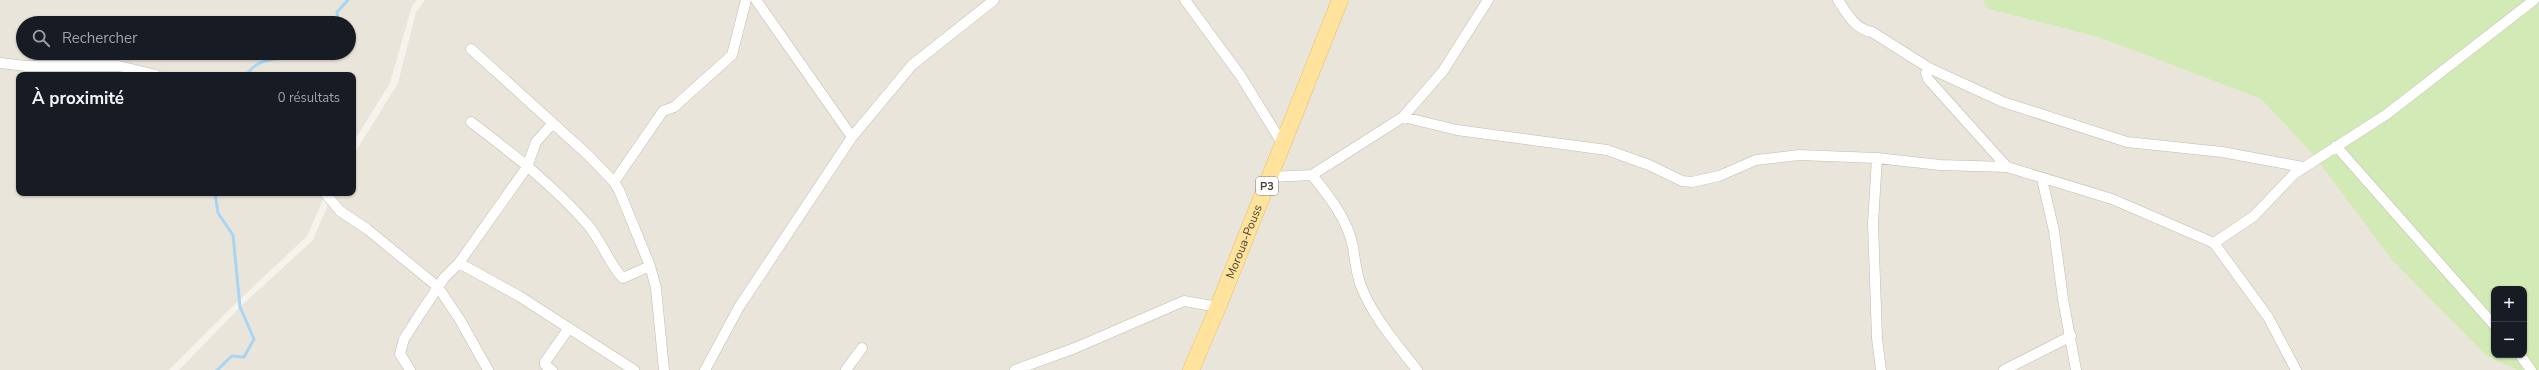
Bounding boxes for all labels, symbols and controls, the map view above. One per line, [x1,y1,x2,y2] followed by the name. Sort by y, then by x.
[16,16,356,60] search box
[30,27,52,49] icon: search
[62,28,137,48] text: Rechercher
[32,87,124,110] text: À proximité
[278,89,340,107] text: 0 résultats
[1256,177,1278,195] road number: P3
[1222,202,1266,281] street label: Moroua-Pouss
[2491,286,2527,358] map controls
[2491,286,2527,322] button: +
[2491,322,2527,358] button: −

